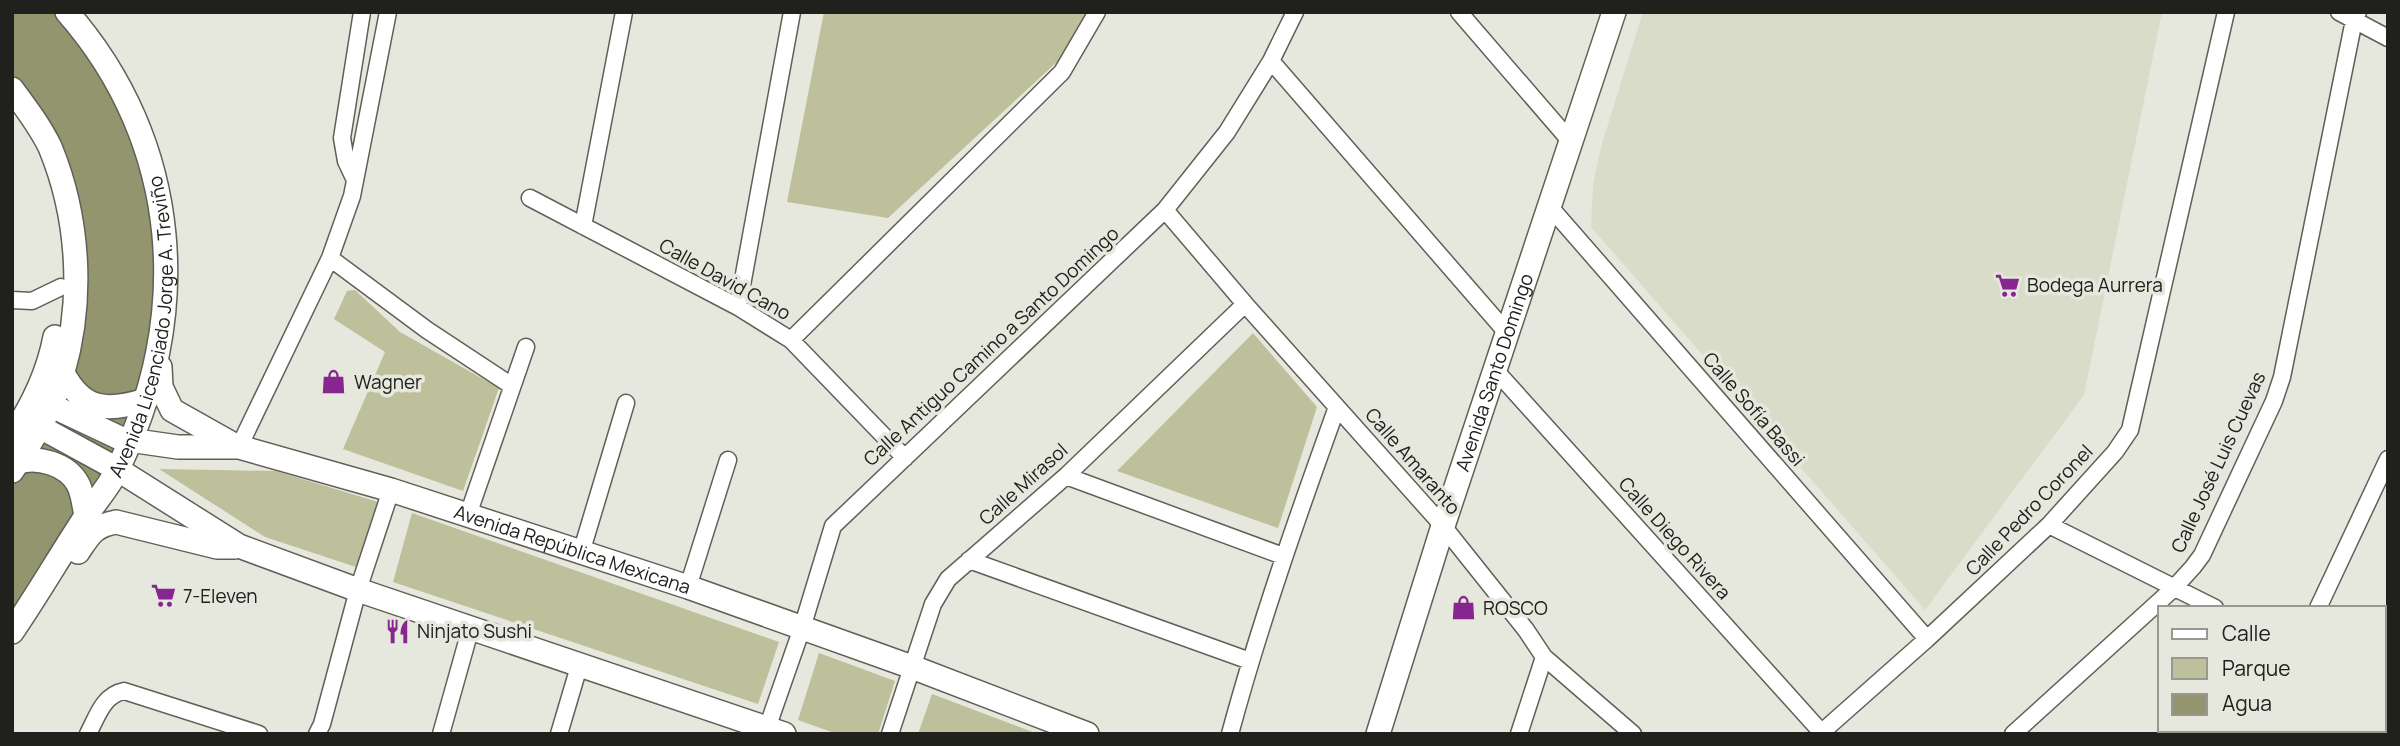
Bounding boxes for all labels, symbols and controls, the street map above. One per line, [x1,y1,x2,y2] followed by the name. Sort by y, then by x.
[103,174,179,482] street label: Avenida Licenciado Jorge A. Treviño
[858,220,1124,472] street label: Calle Antiguo Camino a Santo Domingo
[655,232,795,326] street label: Calle David Cano
[1449,270,1539,475] street label: Avenida Santo Domingo
[1993,271,2021,299] supermarket icon: Bodega Aurrera
[2027,272,2163,298] place label: Bodega Aurrera
[1697,346,1811,472] street label: Calle Sofía Bassi
[2165,367,2271,557] street label: Calle José Luis Cuevas
[320,368,348,396] shop icon: Wagner
[354,369,422,395] place label: Wagner
[1359,402,1467,520] street label: Calle Amaranto
[973,437,1073,531] street label: Calle Mirasol
[1960,439,2098,581] street label: Calle Pedro Coronel
[1613,471,1737,605] street label: Calle Diego Rivera
[451,499,694,600] street label: Avenida República Mexicana
[149,582,177,610] supermarket icon: 7-Eleven
[183,583,258,609] place label: 7-Eleven
[1449,594,1477,622] shop icon: ROSCO
[1483,595,1548,621] place label: ROSCO
[2158,606,2386,732] legend
[383,617,411,645] restaurant icon: Ninjato Sushi
[417,618,532,644] place label: Ninjato Sushi
[2222,619,2271,647] text: Calle
[2222,654,2291,682] text: Parque
[2222,689,2272,717] text: Agua

